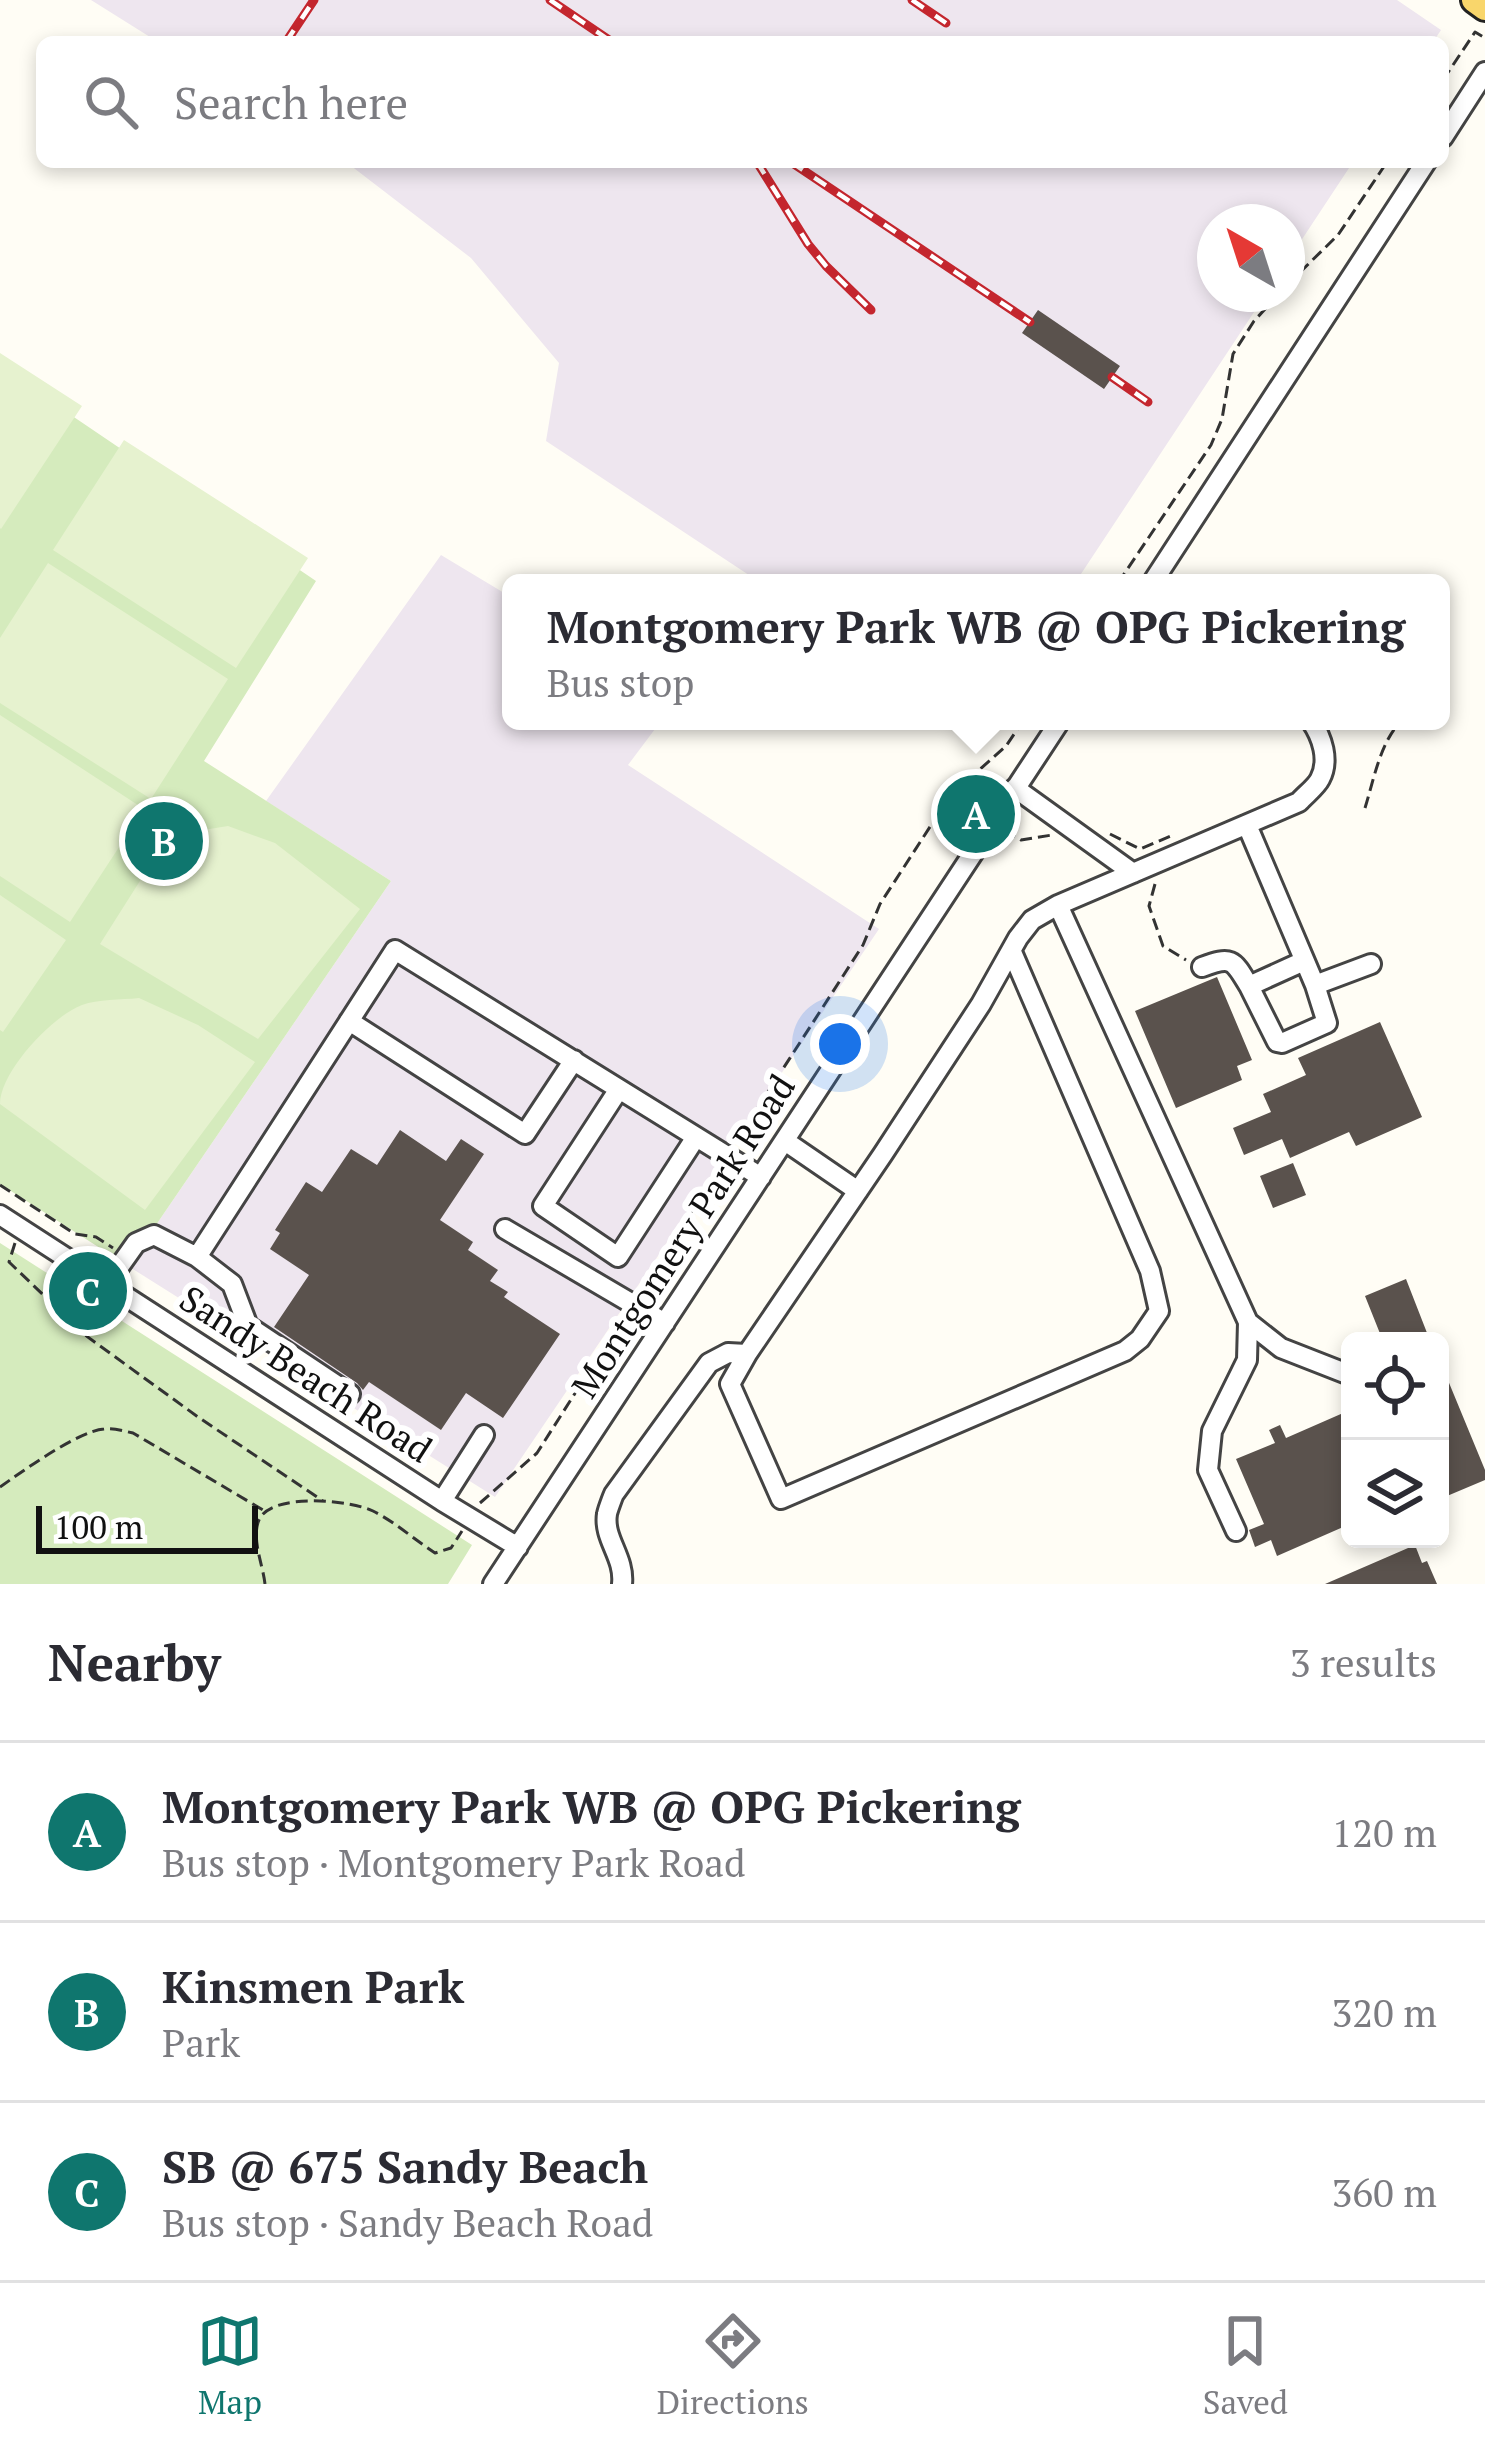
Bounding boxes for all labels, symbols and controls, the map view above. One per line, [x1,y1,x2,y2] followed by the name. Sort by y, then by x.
[36,36,1449,168] search box
[78,69,144,135] icon: search
[174,72,408,132] text: Search here
[1197,204,1305,312] north arrow
[502,574,1450,730] popup
[547,596,1405,656] text: Montgomery Park WB @ OPG Pickering
[547,656,694,708] text: Bus stop
[937,769,1015,859] pin: A
[125,796,203,886] pin: B
[810,1014,870,1074] your location
[560,1065,805,1406] street label: Montgomery Park Road
[49,1246,127,1336] pin: C
[171,1275,441,1473] street label: Sandy Beach Road
[1341,1332,1449,1548] map controls
[1341,1332,1449,1440] button: locate
[1341,1440,1449,1548] button: layers
[36,1500,258,1553] scale bar
[54,1505,143,1548] text: 100 m
[48,1628,221,1696] text: Nearby
[1290,1636,1437,1688] text: 3 results
[162,1776,1021,1836] text: Montgomery Park WB @ OPG Pickering
[73,1806,101,1858] text: A
[1332,1806,1437,1858] text: 120 m
[162,1836,746,1888] text: Bus stop · Montgomery Park Road
[162,1956,464,2016] text: Kinsmen Park
[74,1986,100,2038] text: B
[1332,1986,1437,2038] text: 320 m
[162,2016,240,2068] text: Park
[162,2136,648,2196] text: SB @ 675 Sandy Beach
[74,2166,100,2218] text: C
[1332,2166,1437,2218] text: 360 m
[162,2196,653,2248] text: Bus stop · Sandy Beach Road
[197,2308,263,2423] tab: Map
[657,2308,809,2423] tab: Directions
[1203,2308,1288,2423] tab: Saved

